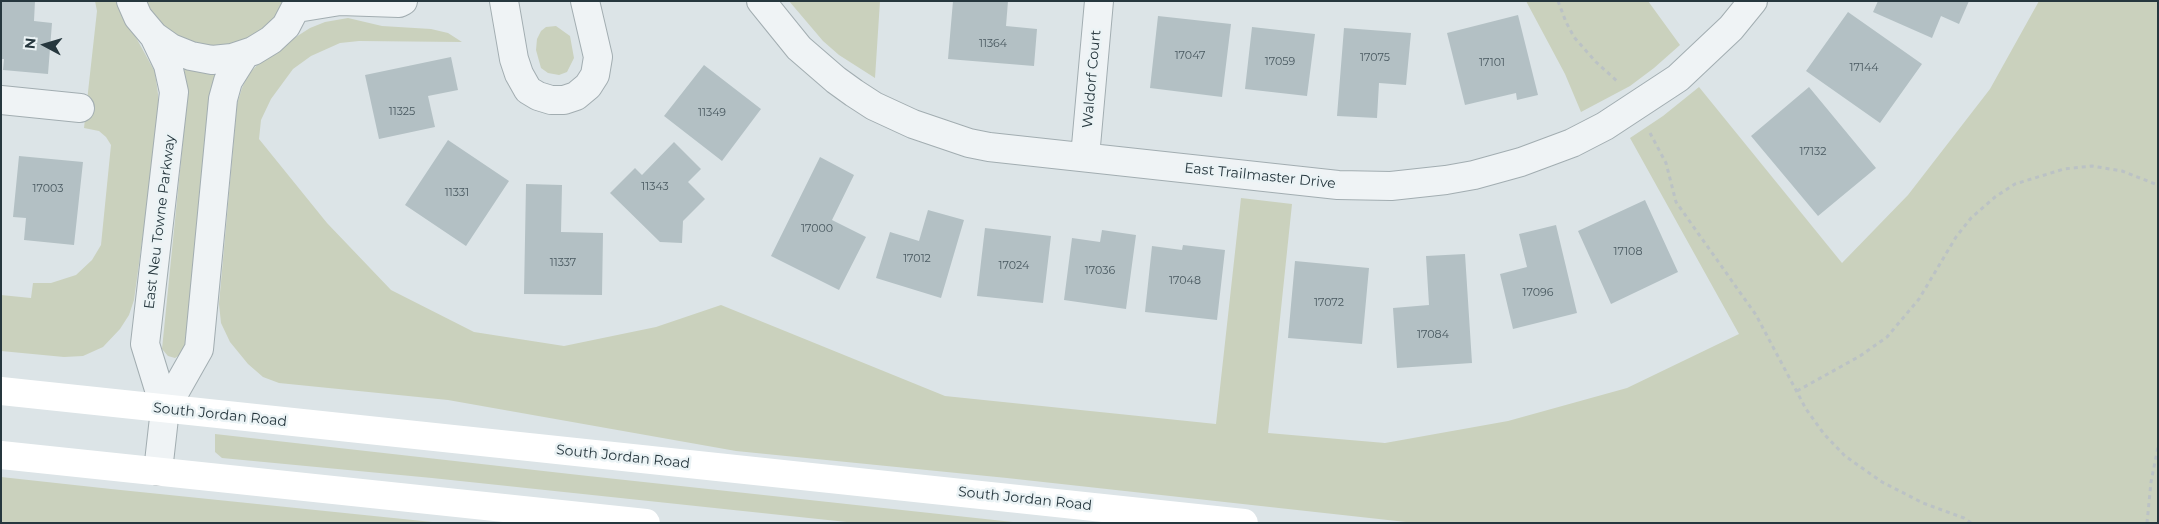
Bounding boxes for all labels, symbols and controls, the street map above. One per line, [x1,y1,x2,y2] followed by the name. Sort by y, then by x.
[20,20,70,70] north arrow
[1079,29,1105,129] street label: Waldorf Court
[21,37,40,50] text: N
[979,37,1007,51] house number: 11364
[1175,49,1205,63] house number: 17047
[1360,51,1390,65] house number: 17075
[1265,55,1295,69] house number: 17059
[1479,56,1505,70] house number: 17101
[1849,61,1879,75] house number: 17144
[389,105,415,119] house number: 11325
[698,106,726,120] house number: 11349
[141,134,179,310] street label: East Neu Towne Parkway
[1800,145,1826,159] house number: 17132
[1183,160,1337,192] street label: East Trailmaster Drive
[641,180,669,194] house number: 11343
[33,182,63,196] house number: 17003
[445,186,469,200] house number: 11331
[801,222,833,236] house number: 17000
[1614,245,1642,259] house number: 17108
[903,252,931,266] house number: 17012
[550,256,576,270] house number: 11337
[999,259,1029,273] house number: 17024
[1085,264,1115,278] house number: 17036
[1169,274,1201,288] house number: 17048
[1523,286,1553,300] house number: 17096
[1314,296,1344,310] house number: 17072
[1417,328,1449,342] house number: 17084
[152,400,288,430] street label: South Jordan Road
[555,442,691,472] street label: South Jordan Road
[957,484,1093,514] street label: South Jordan Road

